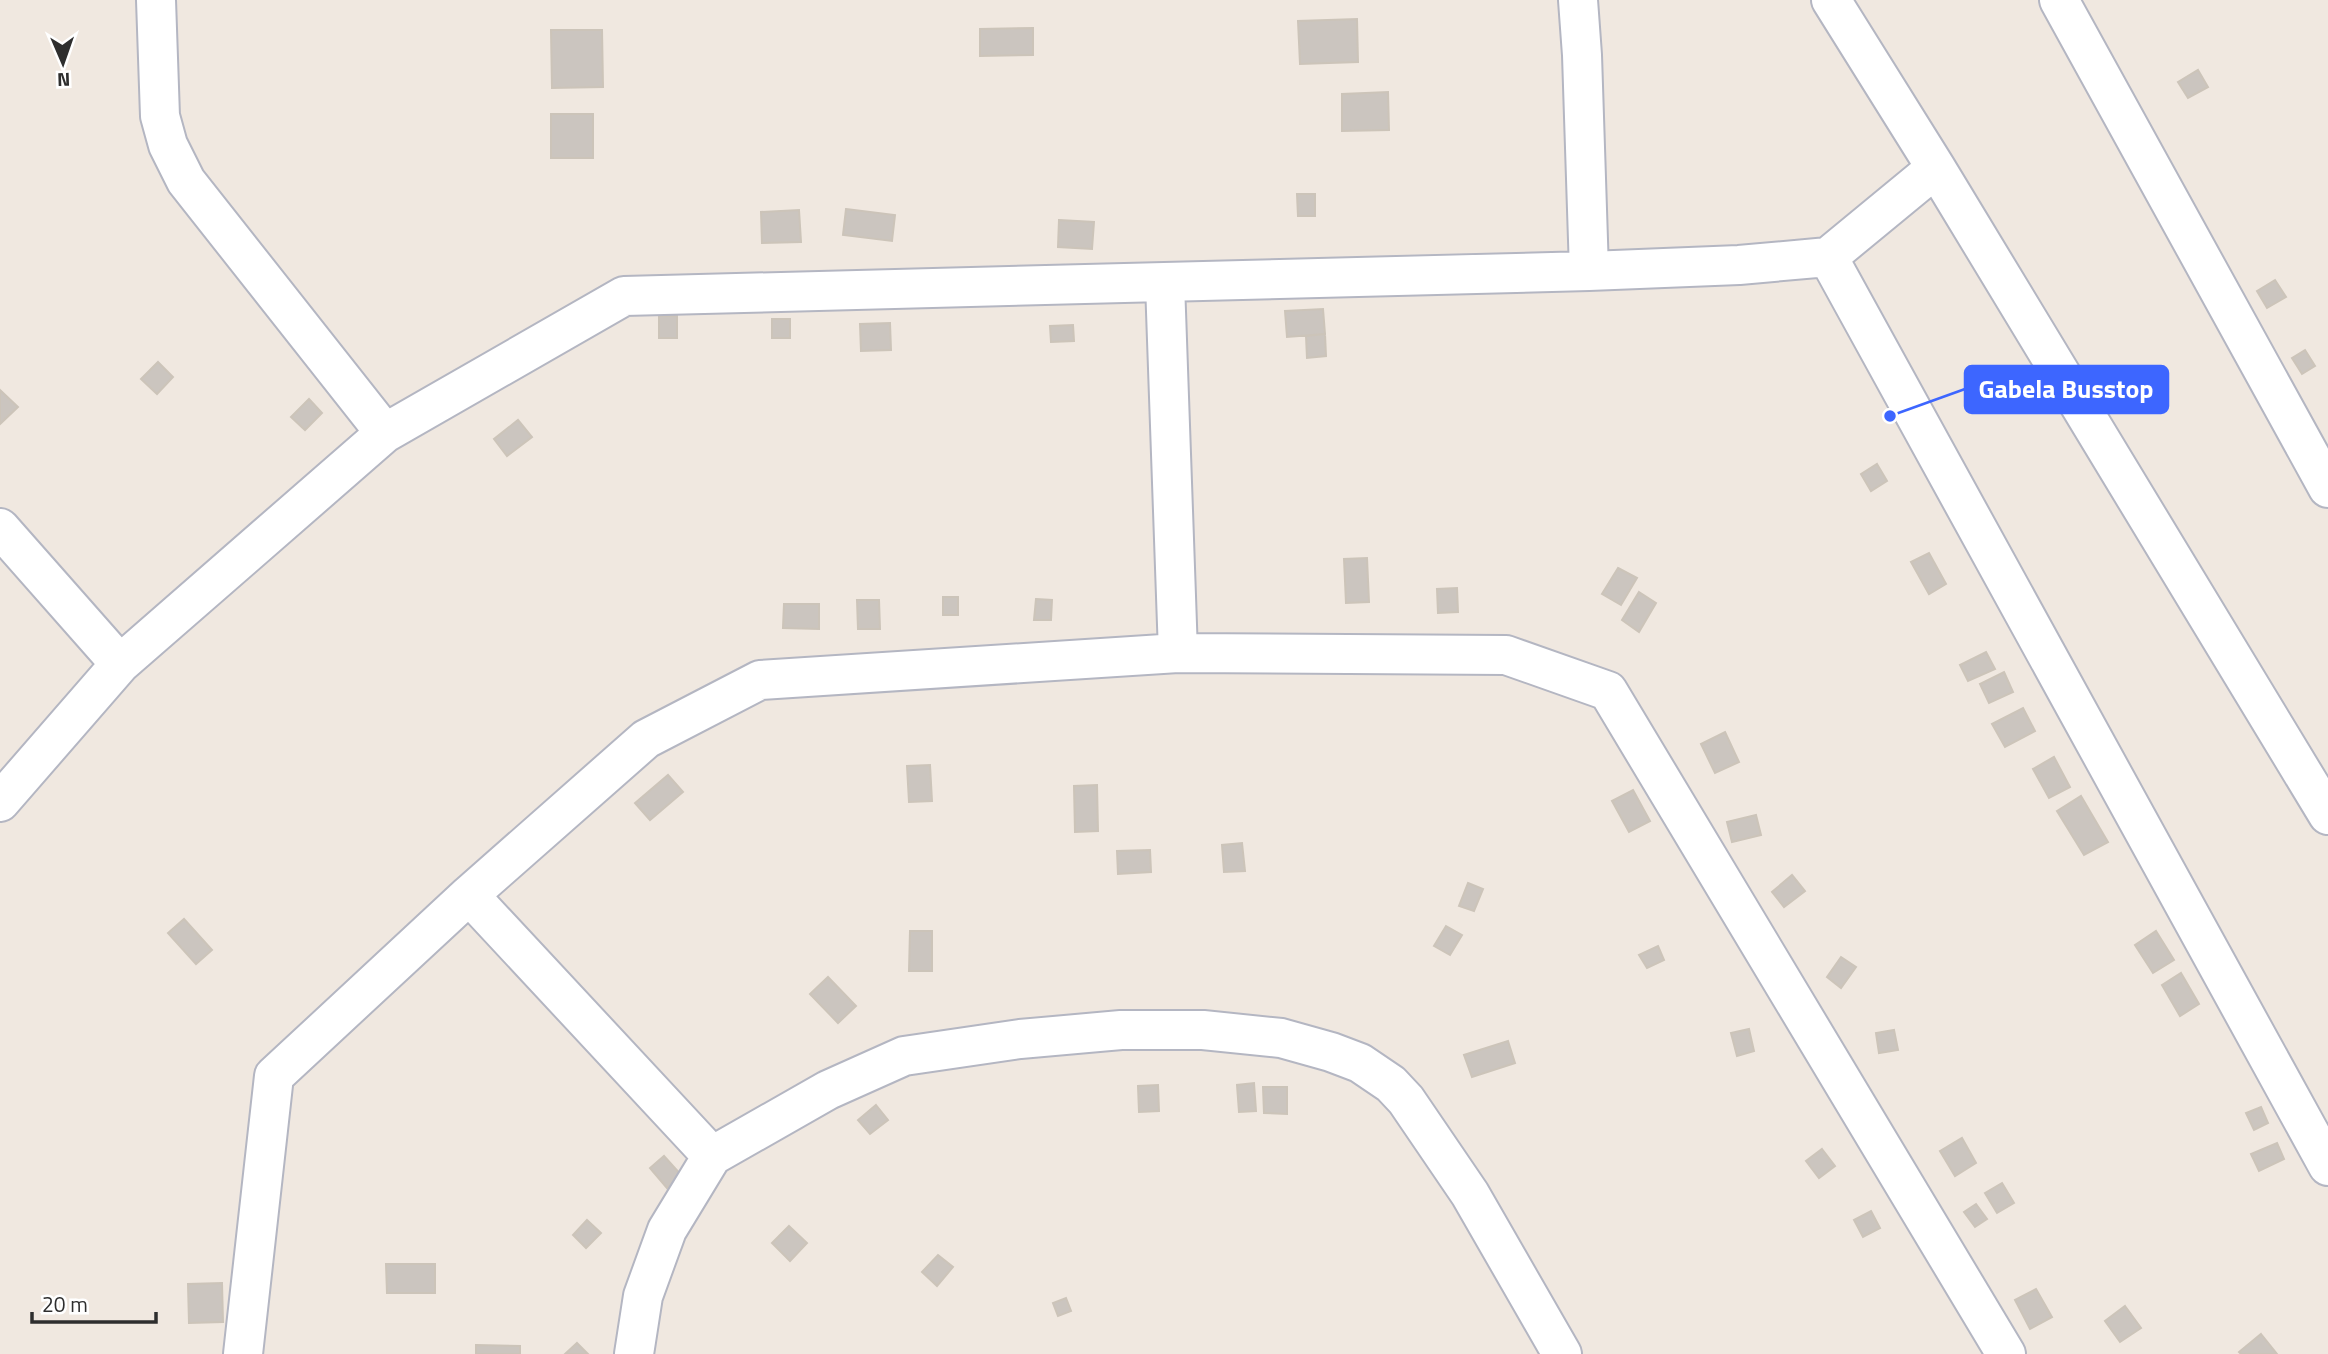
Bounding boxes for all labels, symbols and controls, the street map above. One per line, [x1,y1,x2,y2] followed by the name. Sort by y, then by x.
[28,28,98,98] north arrow
[57,66,71,95] text: N
[1965,366,2168,413] callout: Gabela Busstop
[1979,369,2153,408] text: Gabela Busstop
[32,1280,156,1324] scale bar
[42,1288,88,1320] text: 20 m

